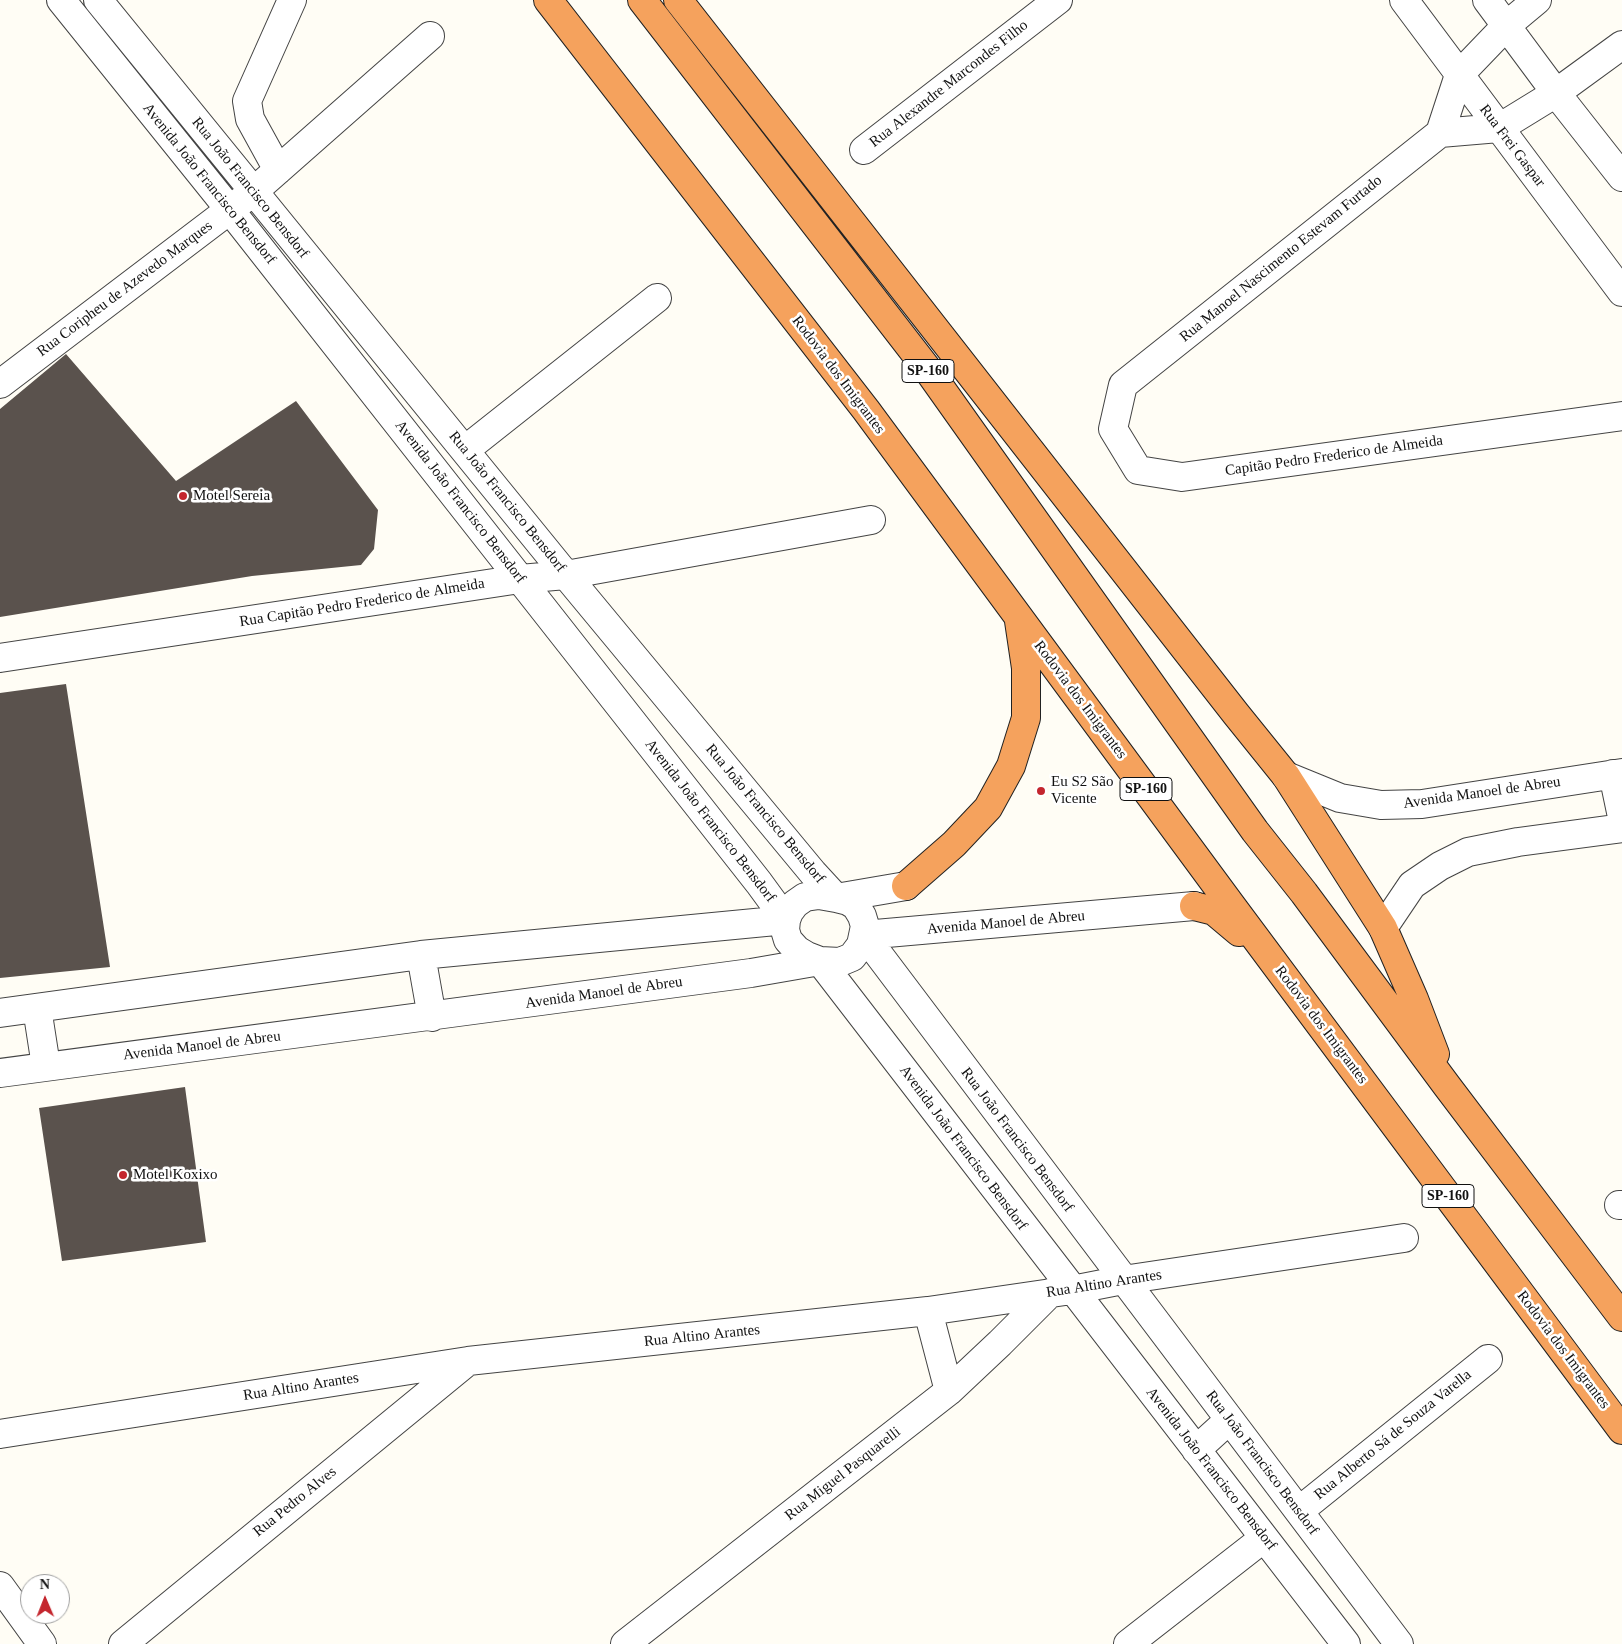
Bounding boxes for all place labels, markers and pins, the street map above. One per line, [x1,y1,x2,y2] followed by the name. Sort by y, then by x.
[193,487,270,505] place label: Motel Sereia
[177,490,189,502] marker: Motel Sereia
[1051,773,1114,808] place label: Eu S2 São Vicente
[1035,785,1047,797] marker: Eu S2 São Vicente
[133,1166,218,1184] place label: Motel Koxixo
[117,1169,129,1181] marker: Motel Koxixo

